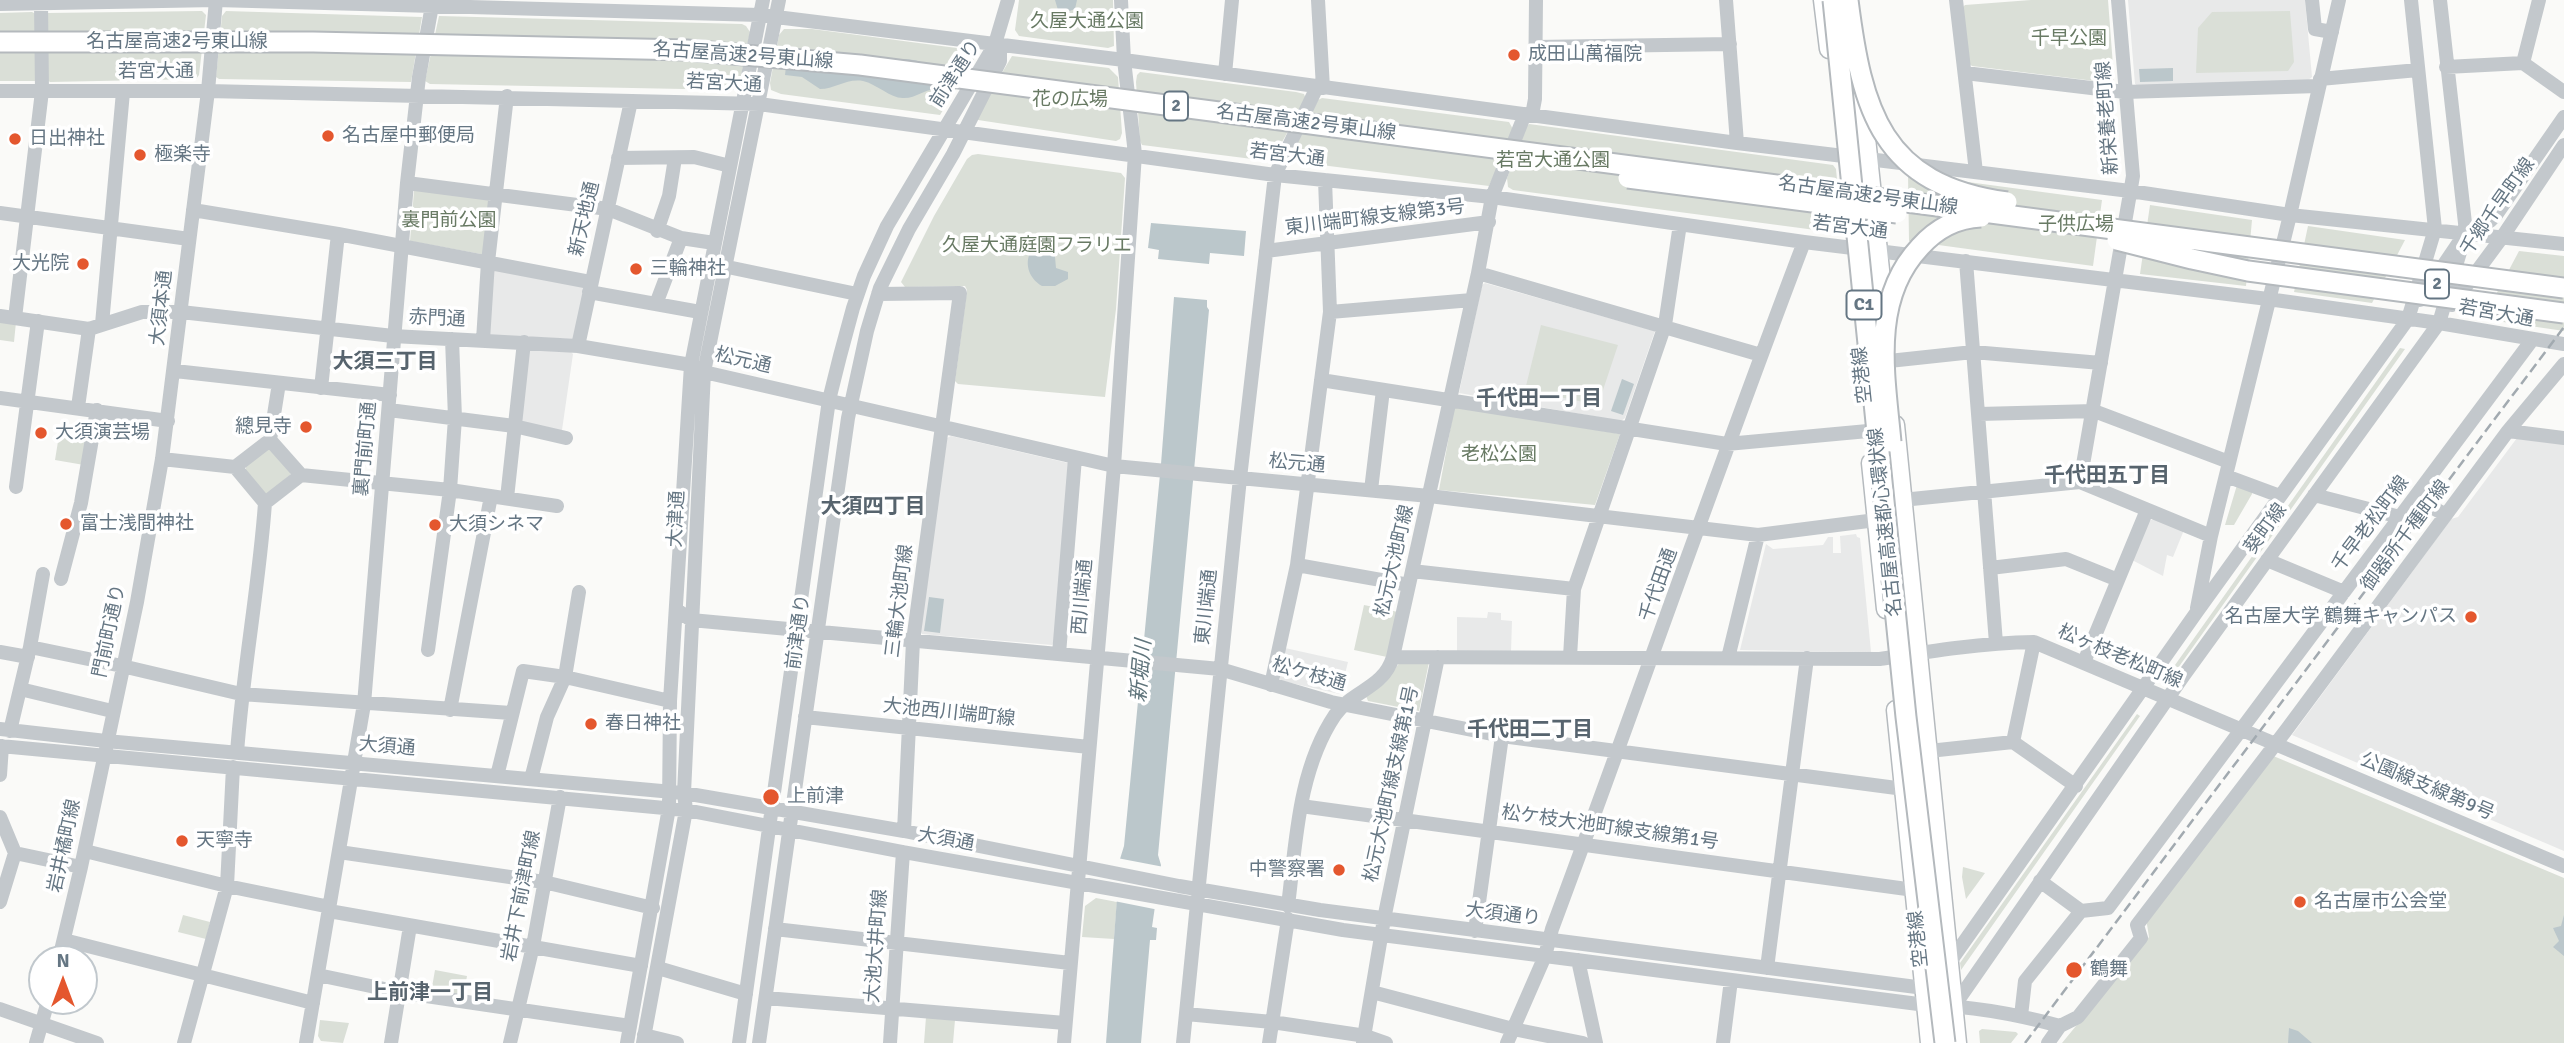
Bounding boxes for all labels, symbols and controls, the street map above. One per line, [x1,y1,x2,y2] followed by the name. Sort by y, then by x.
[1030,11,1144,33] park label: 久屋大通公園
[2031,28,2107,50] park label: 千早公園
[86,31,268,53] street label: 名古屋高速2号東山線
[926,36,986,112] street label: 前津通り
[652,38,834,74] street label: 名古屋高速2号東山線
[1528,44,1642,66] place label: 成田山萬福院
[1506,47,1522,63] marker: 成田山萬福院
[2093,60,2123,176] street label: 新栄養老町線
[118,61,194,83] street label: 若宮大通
[685,71,763,97] street label: 若宮大通
[1032,89,1108,111] park label: 花の広場
[1164,92,1188,120] road number: 2
[1215,101,1397,145] street label: 名古屋高速2号東山線
[342,125,475,147] place label: 名古屋中郵便局
[29,128,105,150] place label: 日出神社
[320,128,336,144] marker: 名古屋中郵便局
[7,131,23,147] marker: 日出神社
[1248,140,1326,172] street label: 若宮大通
[154,144,211,166] place label: 極楽寺
[132,147,148,163] marker: 極楽寺
[1496,150,1610,172] park label: 若宮大通公園
[2456,154,2540,260] street label: 千郷千早町線
[1777,172,1959,220] street label: 名古屋高速2号東山線
[565,179,605,259] street label: 新天地通
[1284,196,1466,240] street label: 東川端町線支線第3号
[402,210,496,232] park label: 裏門前公園
[1811,212,1889,244] street label: 若宮大通
[2038,214,2114,236] park label: 子供広場
[942,235,1132,257] park label: 久屋大通庭園フラリエ
[12,253,69,275] place label: 大光院
[75,256,91,272] marker: 大光院
[650,258,726,280] place label: 三輪神社
[628,261,644,277] marker: 三輪神社
[147,269,177,347] street label: 大須本通
[2425,270,2449,298] road number: 2
[1846,290,1882,320] road number: C1
[2457,296,2535,332] street label: 若宮大通
[408,306,466,332] street label: 赤門通
[713,343,773,379] street label: 松元通
[1849,345,1877,405] street label: 空港線
[333,349,437,375] district label: 大須三丁目
[1476,386,1602,412] district label: 千代田一丁目
[351,401,381,497] street label: 裏門前町通
[235,416,292,438] place label: 總見寺
[298,419,314,435] marker: 總見寺
[55,422,150,444] place label: 大須演芸場
[33,425,49,441] marker: 大須演芸場
[1865,426,1907,618] street label: 名古屋高速都心環状線
[1461,444,1537,466] park label: 老松公園
[1268,450,1326,478] street label: 松元通
[2044,463,2170,489] district label: 千代田五丁目
[2328,472,2414,576] street label: 千早老松町線
[2357,476,2455,596] street label: 御器所千種町線
[664,490,690,548] street label: 大津通
[821,494,925,520] district label: 大須四丁目
[2240,499,2292,559] street label: 葵町線
[1371,503,1419,619] street label: 松元大池町線
[80,513,194,535] place label: 富士浅間神社
[449,514,544,536] place label: 大須シネマ
[58,516,74,532] marker: 富士浅間神社
[427,517,443,533] marker: 大須シネマ
[882,543,918,659] street label: 三輪大池町線
[1635,545,1683,625] street label: 千代田通
[1068,558,1098,636] street label: 西川端通
[1192,568,1222,646] street label: 東川端通
[89,582,131,680] street label: 門前町通り
[782,593,816,671] street label: 前津通り
[2225,606,2457,628] place label: 名古屋大学 鶴舞キャンパス
[2463,609,2479,625] marker: 名古屋大学 鶴舞キャンパス
[2054,621,2186,693] street label: 松ヶ枝老松町線
[1127,639,1157,703] water label: 新堀川
[1269,654,1349,696] street label: 松ケ枝通
[1360,684,1424,884] street label: 松元大池町線支線第1号
[882,695,1016,731] street label: 大池西川端町線
[605,713,681,735] place label: 春日神社
[583,716,599,732] marker: 春日神社
[1467,717,1593,743] district label: 千代田二丁目
[358,733,416,761] street label: 大須通
[2357,749,2497,825] street label: 公園線支線第9号
[787,786,844,808] place label: 上前津
[761,787,781,807] marker: 上前津
[44,797,86,895] street label: 岩井橘町線
[1500,801,1720,855] street label: 松ケ枝大池町線支線第1号
[916,824,976,856] street label: 大須通
[498,829,546,963] street label: 岩井下前津町線
[196,830,253,852] place label: 天寧寺
[174,833,190,849] marker: 天寧寺
[1249,859,1325,881] place label: 中警察署
[1331,862,1347,878] marker: 中警察署
[862,888,892,1004] street label: 大池大井町線
[2314,891,2447,913] place label: 名古屋市公会堂
[2292,894,2308,910] marker: 名古屋市公会堂
[1464,899,1542,931] street label: 大須通り
[1905,909,1933,969] street label: 空港線
[28,945,98,1015] north arrow
[56,949,70,973] text: N
[2090,959,2128,981] place label: 鶴舞
[2064,960,2084,980] marker: 鶴舞
[367,980,493,1006] district label: 上前津一丁目

